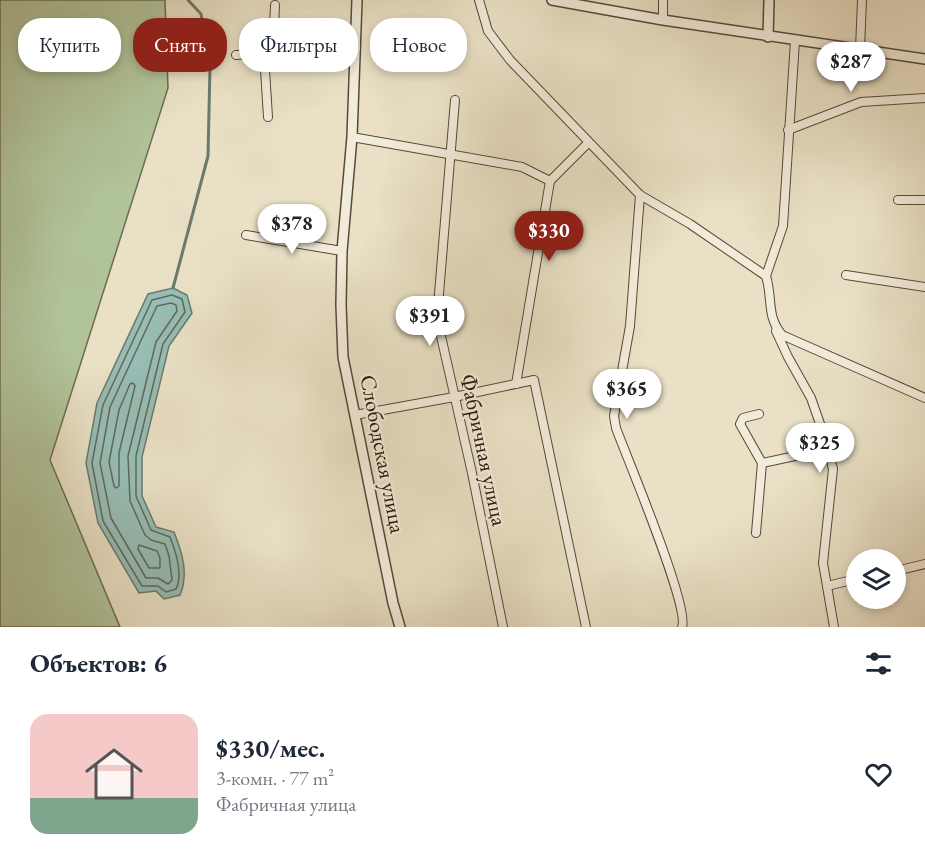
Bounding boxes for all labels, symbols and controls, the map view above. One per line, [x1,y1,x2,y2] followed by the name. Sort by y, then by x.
[18,18,121,72] chip: Купить
[133,18,227,72] chip: Снять
[239,18,358,72] chip: Фильтры
[370,18,467,72] chip: Новое
[815,42,887,93] pin: $287
[831,48,871,74] text: $287
[256,204,328,255] pin: $378
[272,210,312,236] text: $378
[513,211,585,262] pin: $330
[529,217,569,243] text: $330
[394,296,466,347] pin: $391
[410,302,450,328] text: $391
[591,369,663,420] pin: $365
[454,371,514,529] street label: Фабричная улица
[353,372,413,536] street label: Слободская улица
[607,375,647,401] text: $365
[784,423,856,474] pin: $325
[800,429,840,455] text: $325
[846,549,906,609] map controls
[846,549,906,609] button: layers
[30,646,167,680] text: Объектов: 6
[862,647,895,680] icon: filters
[216,731,325,765] text: $330/мес.
[78,738,150,810] icon: home
[862,758,895,791] icon: heart
[216,765,334,791] text: 3-комн. · 77 m²
[216,791,356,817] text: Фабричная улица

